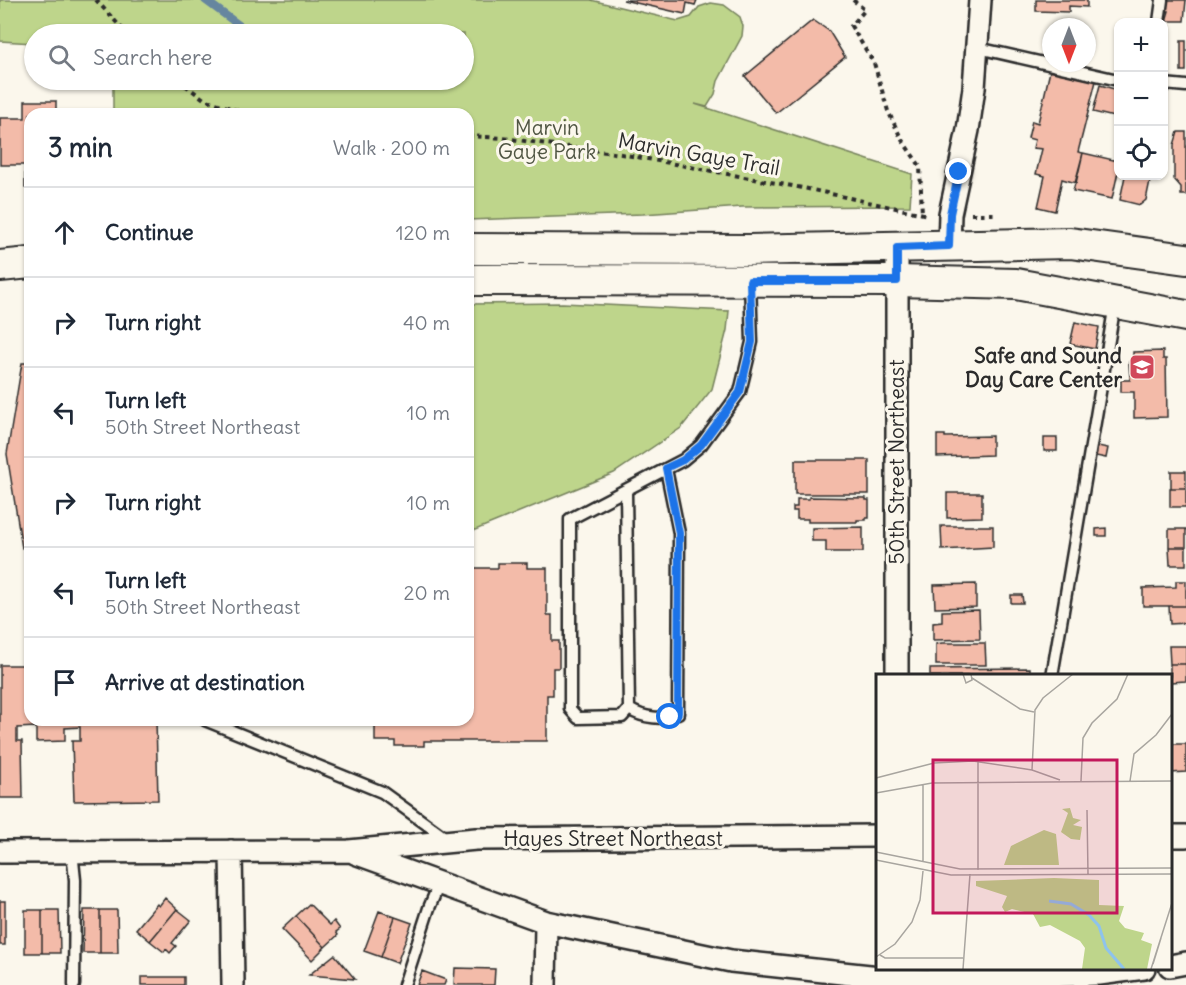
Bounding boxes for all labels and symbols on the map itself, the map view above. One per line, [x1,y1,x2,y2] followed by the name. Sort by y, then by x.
[1042,18,1096,72] north arrow
[498,114,596,165] park label: Marvin Gaye Park
[616,126,782,182] street label: Marvin Gaye Trail
[945,158,971,184] route end
[965,342,1123,393] place label: Safe and Sound Day Care Center
[1127,352,1157,382] school or university icon: Safe and Sound Day Care Center
[883,360,910,564] street label: 50th Street Northeast
[876,674,1171,970] inset map
[656,703,682,729] route start
[503,825,723,852] street label: Hayes Street Northeast

